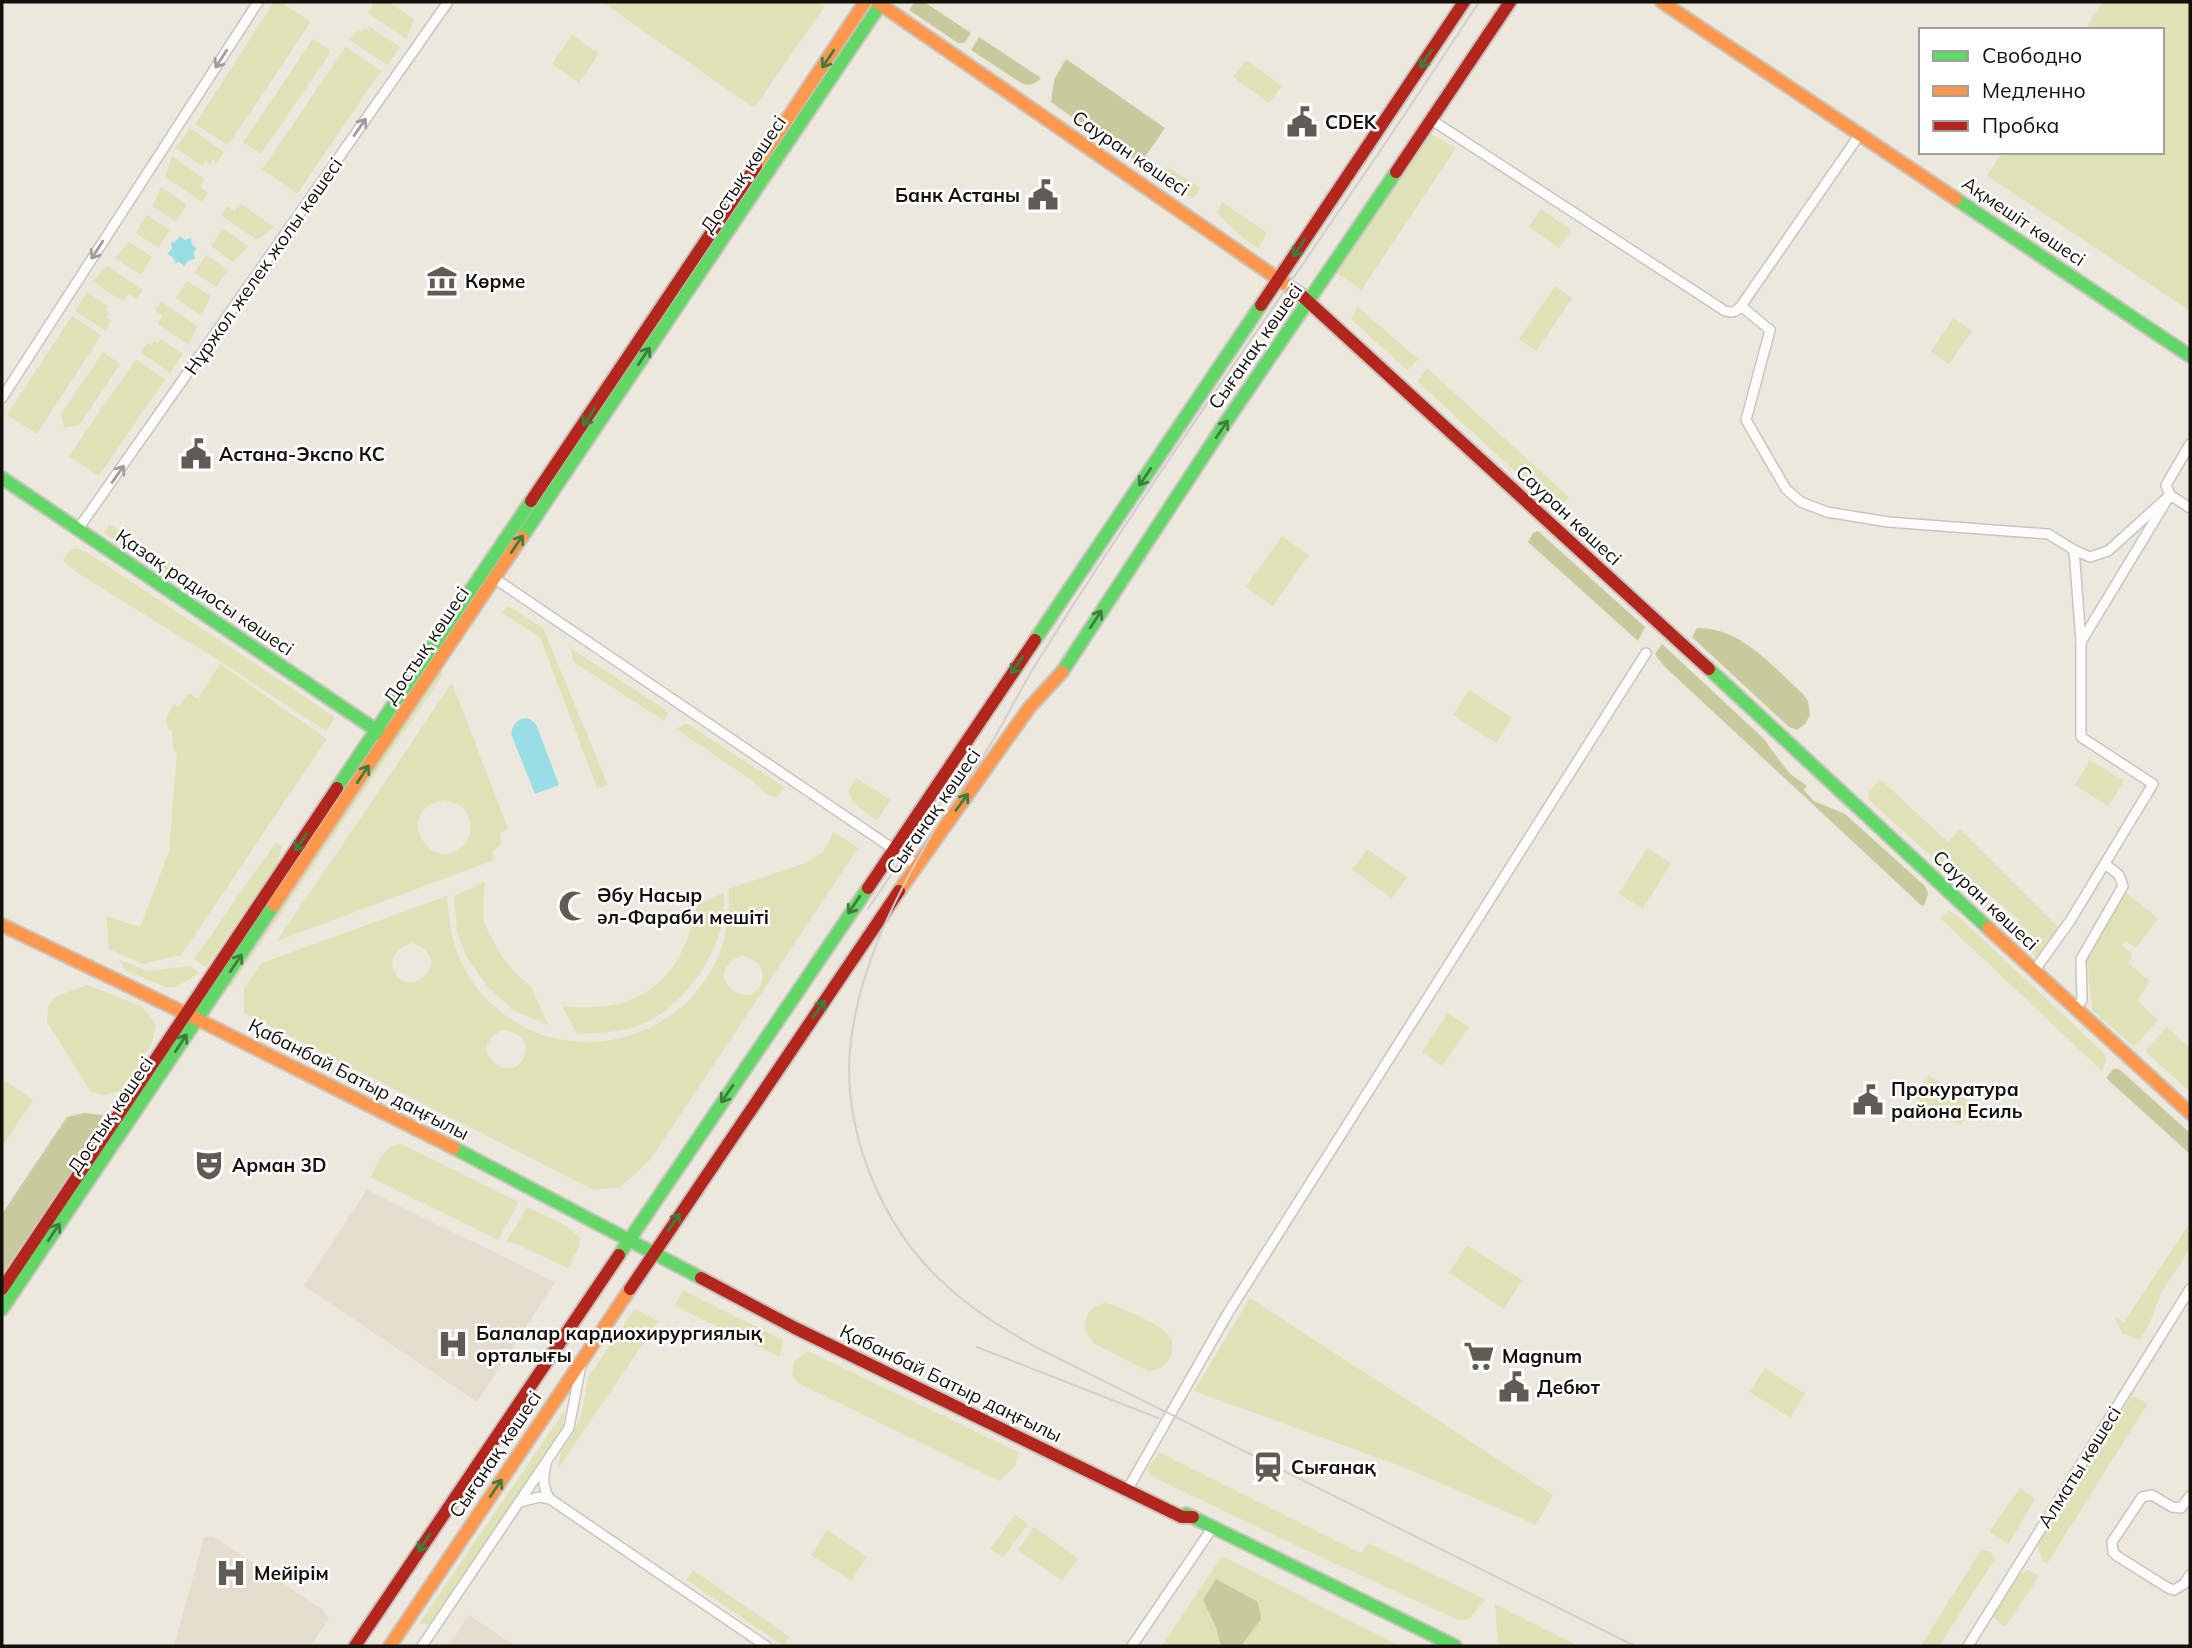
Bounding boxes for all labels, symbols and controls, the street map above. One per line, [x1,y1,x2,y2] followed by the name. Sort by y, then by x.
[1919,28,2164,154] legend
[1982,42,2082,68] text: Свободно
[820,48,834,68] one-way arrow
[1418,48,1432,68] one-way arrow
[214,49,228,68] one-way arrow
[1982,77,2086,103] text: Медленно
[1068,105,1194,201] street label: Сауран көшесі
[1285,105,1319,139] public building icon: CDEK
[1325,110,1378,134] place label: CDEK
[695,111,791,237] street label: Достық көшесі
[1982,112,2059,138] text: Пробка
[353,118,367,137] one-way arrow
[179,153,347,379] street label: Нұржол желек жолы көшесі
[1958,171,2090,271] street label: Ақмешіт көшесі
[1026,178,1060,212] public building icon: Банк Астаны
[895,183,1020,207] place label: Банк Астаны
[1292,238,1307,257] one-way arrow
[90,240,105,259] one-way arrow
[425,264,459,298] museum icon: Көрме
[465,269,525,293] place label: Көрме
[1203,278,1307,414] street label: Сығанақ көшесі
[637,347,651,366] one-way arrow
[581,407,596,426] one-way arrow
[1215,420,1229,439] one-way arrow
[179,437,213,471] public building icon: Астана-Экспо КС
[219,442,385,466] place label: Астана-Экспо КС
[1511,460,1627,570] street label: Сауран көшесі
[111,465,125,484] one-way arrow
[1137,467,1152,486] one-way arrow
[112,524,298,660] street label: Қазақ радиосы көшесі
[510,535,524,555] one-way arrow
[378,582,474,708] street label: Достық көшесі
[1089,610,1104,629] one-way arrow
[1010,655,1024,674] one-way arrow
[881,743,985,879] street label: Сығанақ көшесі
[356,765,370,784] one-way arrow
[955,793,970,812] one-way arrow
[293,831,307,851] one-way arrow
[1928,845,2044,955] street label: Сауран көшесі
[597,883,769,929] place label: Әбу Насыр әл-Фараби мешіті
[557,889,591,923] mosque icon: Әбу Насыр әл-Фараби мешіті
[847,895,861,914] one-way arrow
[229,953,243,973] one-way arrow
[812,1000,826,1019] one-way arrow
[245,1013,473,1145] street label: Қабанбай Батыр даңғылы
[174,1034,188,1053] one-way arrow
[62,1052,158,1178] street label: Достық көшесі
[1891,1077,2023,1123] place label: Прокуратура района Есиль
[1851,1083,1885,1117] public building icon: Прокуратура района Есиль
[720,1084,734,1103] one-way arrow
[192,1148,226,1182] theatre icon: Арман 3D
[232,1153,326,1177] place label: Арман 3D
[667,1213,681,1233] one-way arrow
[46,1223,61,1242] one-way arrow
[836,1319,1066,1447] street label: Қабанбай Батыр даңғылы
[476,1321,762,1367] place label: Балалар кардиохирургиялық орталығы
[436,1327,470,1361] hospital icon: Балалар кардиохирургиялық орталығы
[1462,1339,1496,1373] supermarket icon: Magnum
[1502,1344,1582,1368] place label: Magnum
[1497,1370,1531,1404] public building icon: Дебют
[1537,1375,1601,1399] place label: Дебют
[444,1386,546,1522] street label: Сығанақ көшесі
[2032,1402,2126,1532] street label: Алматы көшесі
[1251,1450,1285,1484] station icon: Сығанақ
[1291,1455,1376,1479] place label: Сығанақ
[489,1479,503,1498] one-way arrow
[417,1533,431,1552] one-way arrow
[214,1556,248,1590] hospital icon: Мейірім
[254,1561,329,1585] place label: Мейірім

